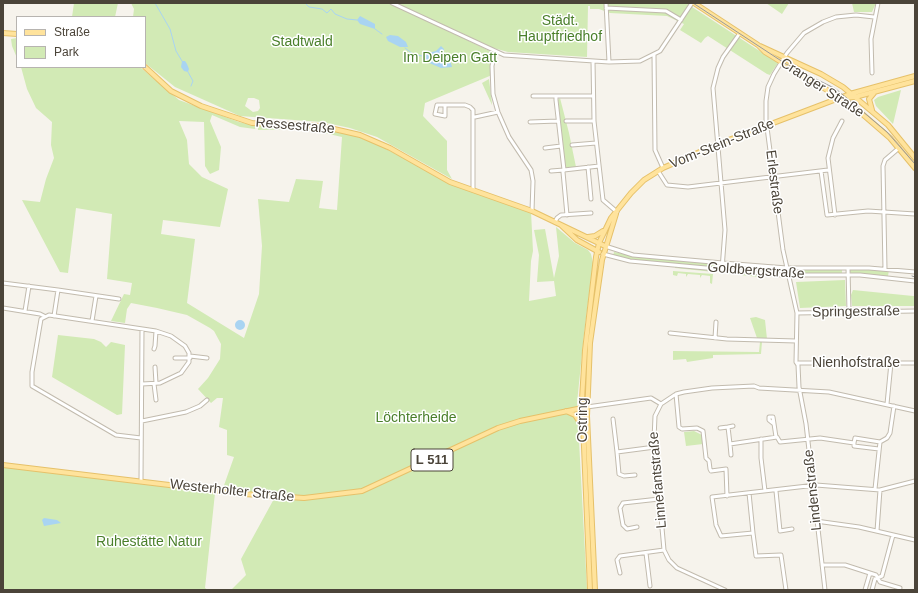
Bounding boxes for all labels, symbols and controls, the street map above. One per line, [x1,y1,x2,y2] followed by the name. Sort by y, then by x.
[518,13,602,46] park label: Städt. Hauptfriedhof
[16,16,146,68] legend
[54,25,90,39] text: Straße
[271,34,333,50] park label: Stadtwald
[54,45,79,59] text: Park
[403,50,497,66] park label: Im Deipen Gatt
[777,55,867,121] street label: Cranger Straße
[255,114,335,138] street label: Ressestraße
[667,115,777,173] street label: Vom-Stein-Straße
[762,149,786,215] street label: Erlestraße
[707,259,805,283] street label: Goldbergstraße
[812,303,900,321] street label: Springestraße
[812,355,900,371] street label: Nienhofstraße
[575,397,591,443] street label: Ostring
[376,410,456,426] park label: Löchterheide
[645,431,671,529] street label: Linnefantstraße
[800,448,826,532] street label: Lindenstraße
[411,449,453,471] road number: L 511
[169,476,295,506] street label: Westerholter Straße
[96,534,202,550] park label: Ruhestätte Natur

